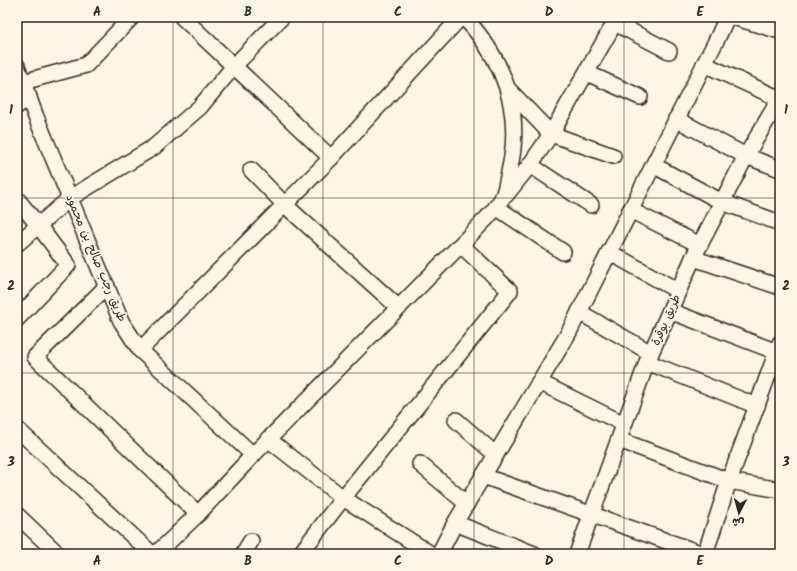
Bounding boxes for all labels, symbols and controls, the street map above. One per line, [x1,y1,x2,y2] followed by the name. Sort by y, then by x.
[93,2,101,23] text: A
[244,2,252,23] text: B
[394,2,402,23] text: C
[545,2,554,23] text: D
[696,2,704,23] text: E
[9,100,13,121] text: 1
[784,100,788,121] text: 1
[60,191,132,325] street label: طريق رجب صالح بن محمود
[7,276,15,297] text: 2
[782,276,790,297] text: 2
[646,291,686,349] street label: طريق بوقرة
[6,452,15,473] text: 3
[781,452,790,473] text: 3
[719,493,759,533] north arrow
[731,512,745,532] text: ش
[93,551,101,571] text: A
[244,551,252,571] text: B
[394,551,402,571] text: C
[545,551,554,571] text: D
[696,551,704,571] text: E

